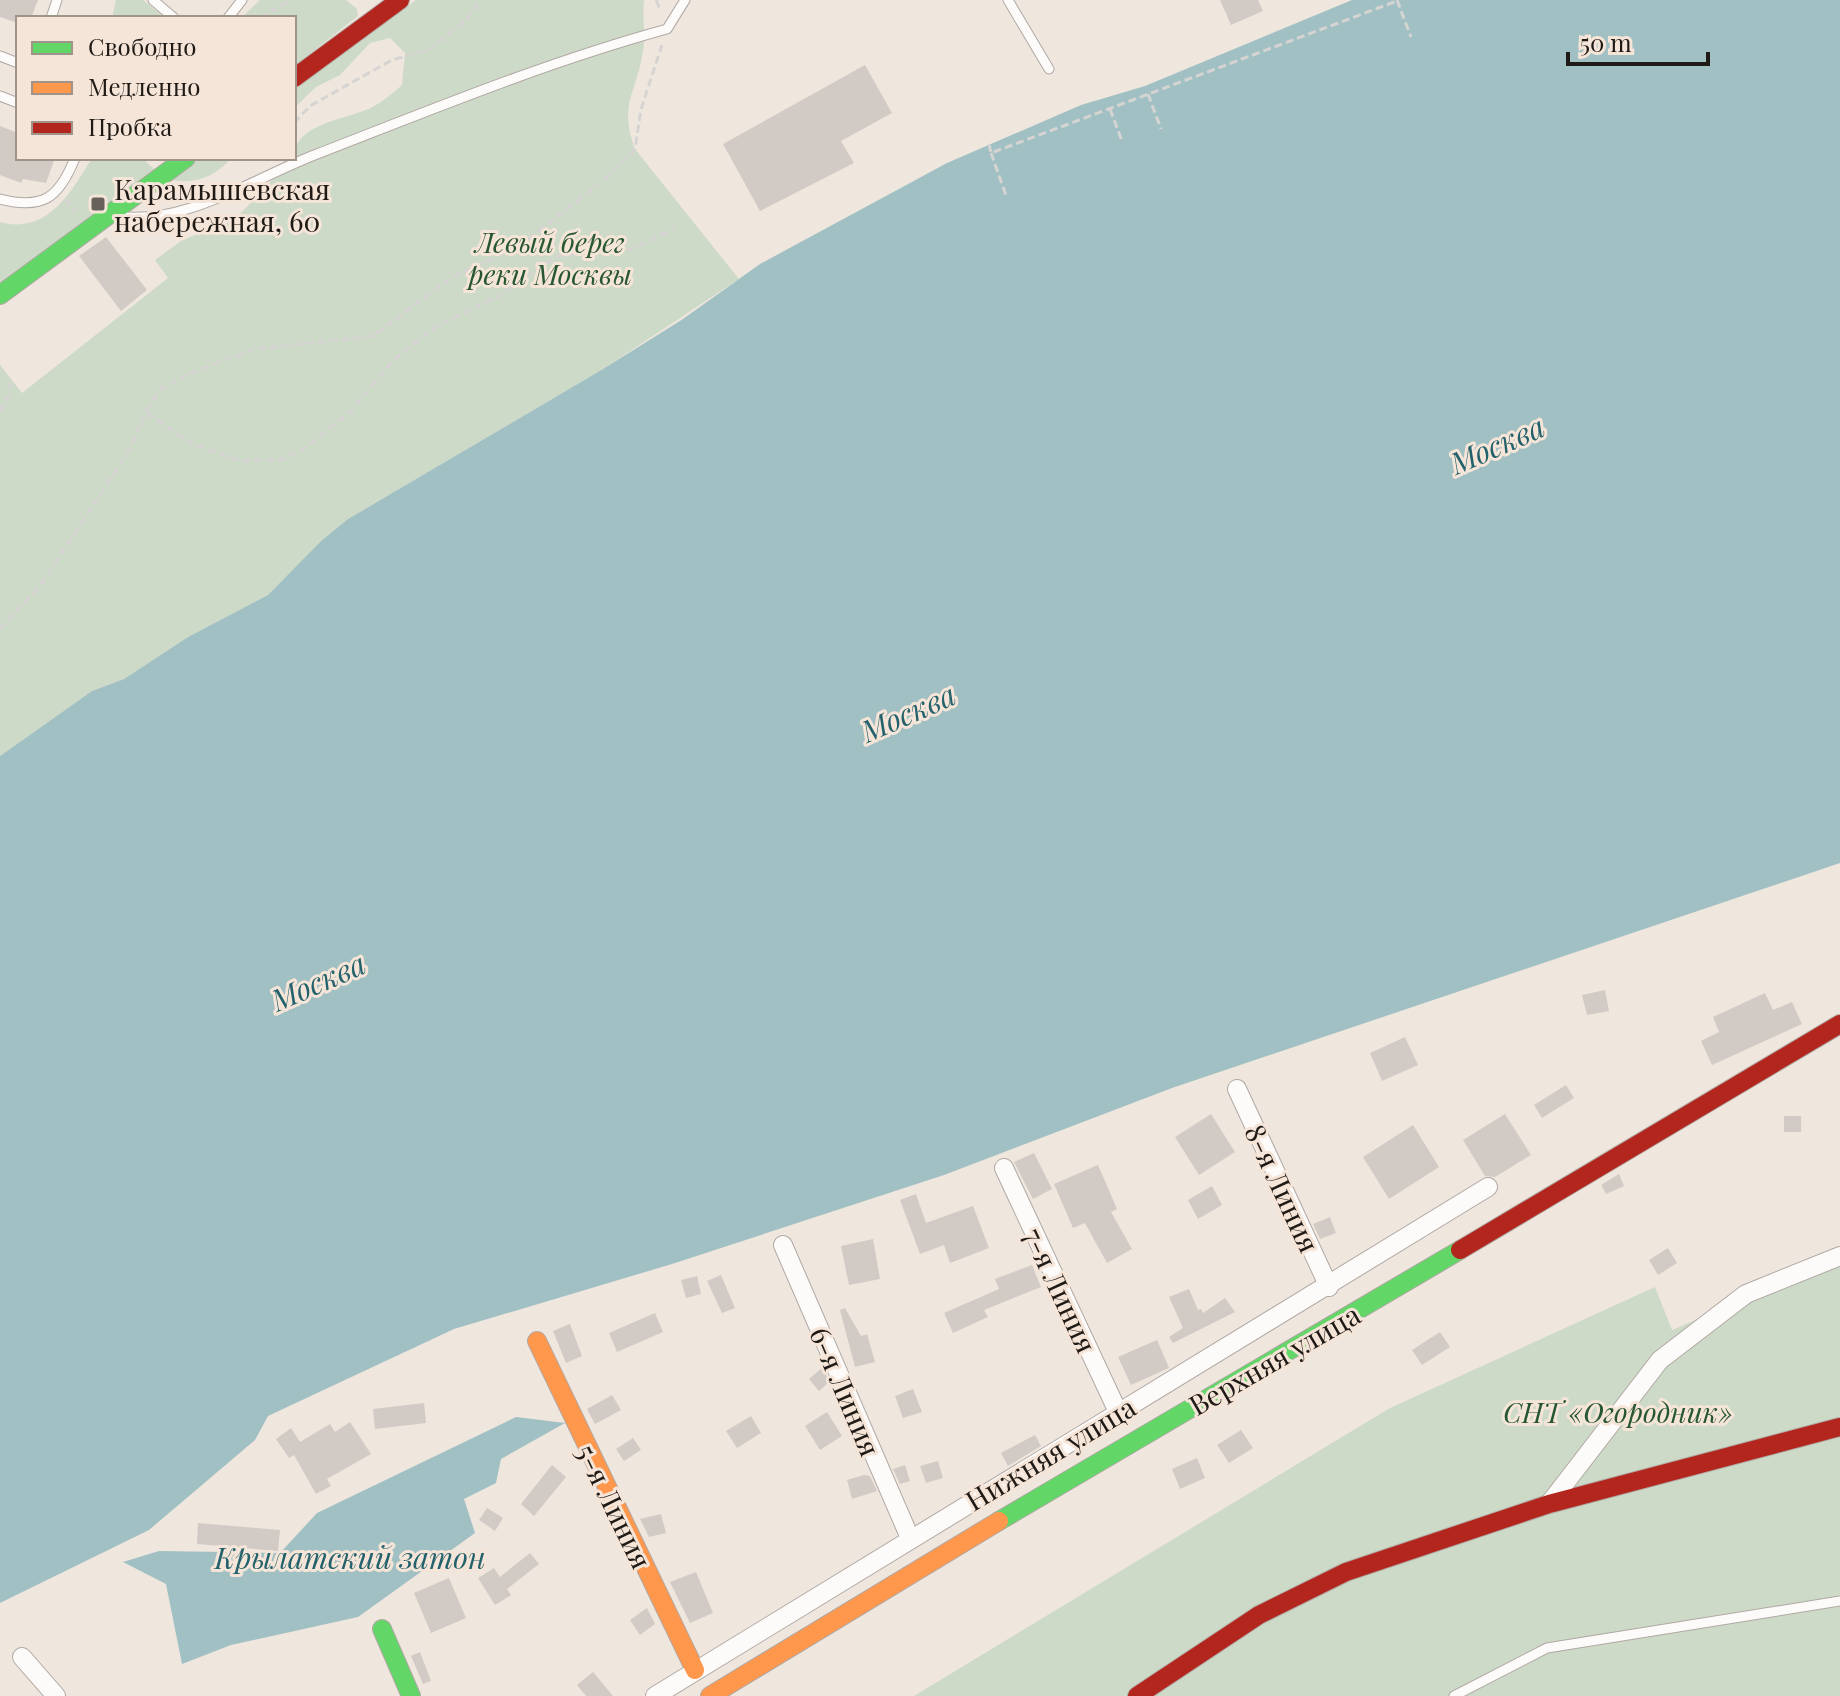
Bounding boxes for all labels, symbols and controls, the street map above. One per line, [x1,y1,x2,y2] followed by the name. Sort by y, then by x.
[16,16,296,160] legend
[1568,16,1708,66] scale bar
[1580,26,1632,58] text: 50 m
[88,30,196,62] text: Свободно
[88,70,201,102] text: Медленно
[88,110,172,142] text: Пробка
[114,170,330,239] place label: Карамышевская набережная, 60
[89,195,107,213] marker: Карамышевская набережная, 60
[466,223,632,292] park label: Левый берег реки Москвы
[1441,405,1551,483] water label: Москва
[852,673,962,751] water label: Москва
[262,942,372,1020] water label: Москва
[1237,1118,1329,1258] street label: 8-я Линия
[1016,1222,1106,1358] street label: 7-я Линия
[1182,1295,1366,1423] street label: Верхняя улица
[802,1321,890,1461] street label: 6-я Линия
[958,1388,1142,1518] street label: Нижняя улица
[1503,1393,1733,1430] park label: СНТ «Огородник»
[569,1438,661,1574] street label: 5-я Линия
[214,1537,486,1577] water label: Крылатский затон

